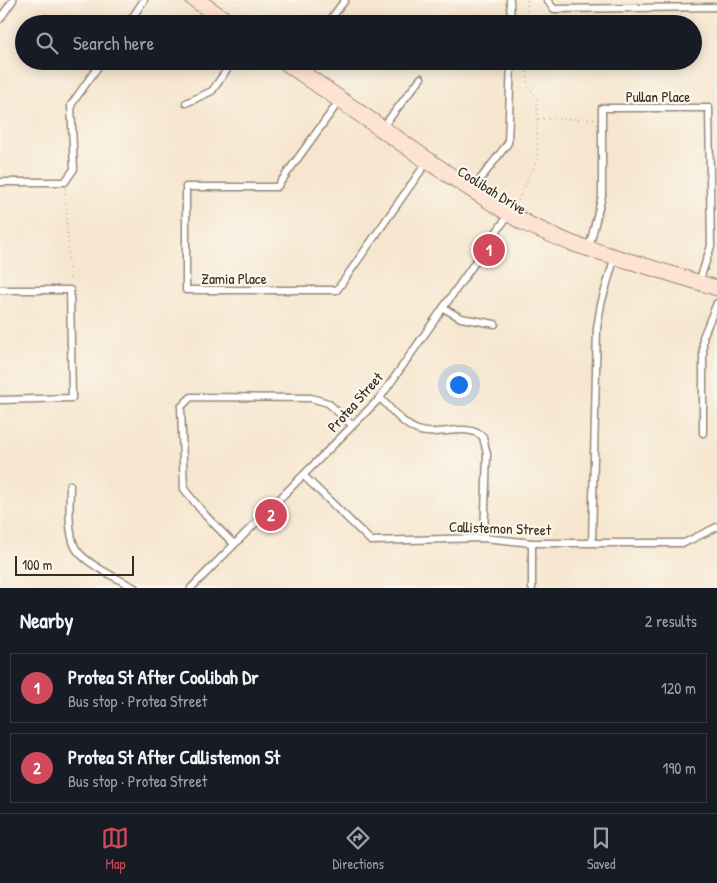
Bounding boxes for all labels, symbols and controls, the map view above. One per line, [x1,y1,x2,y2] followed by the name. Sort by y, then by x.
[15,15,702,70] search box
[33,29,61,57] icon: search
[73,30,154,56] text: Search here
[626,86,690,107] street label: Pullan Place
[453,161,531,220] street label: Coolibah Drive
[473,231,505,269] pin: 1
[201,268,267,289] street label: Zamia Place
[322,367,388,437] street label: Protea Street
[446,372,472,398] your location
[255,496,287,534] pin: 2
[449,516,552,540] street label: Callistemon Street
[15,553,134,576] scale bar
[22,555,52,574] text: 100 m
[20,606,73,635] text: Nearby
[645,610,697,632] text: 2 results
[68,664,259,690] text: Protea St After Coolibah Dr
[34,677,40,699] text: 1
[661,677,696,699] text: 120 m
[68,690,207,712] text: Bus stop · Protea Street
[68,744,280,770] text: Protea St After Callistemon St
[33,757,41,779] text: 2
[663,757,696,779] text: 190 m
[68,770,207,792] text: Bus stop · Protea Street
[101,824,129,873] tab: Map
[332,824,384,873] tab: Directions
[587,824,616,873] tab: Saved

